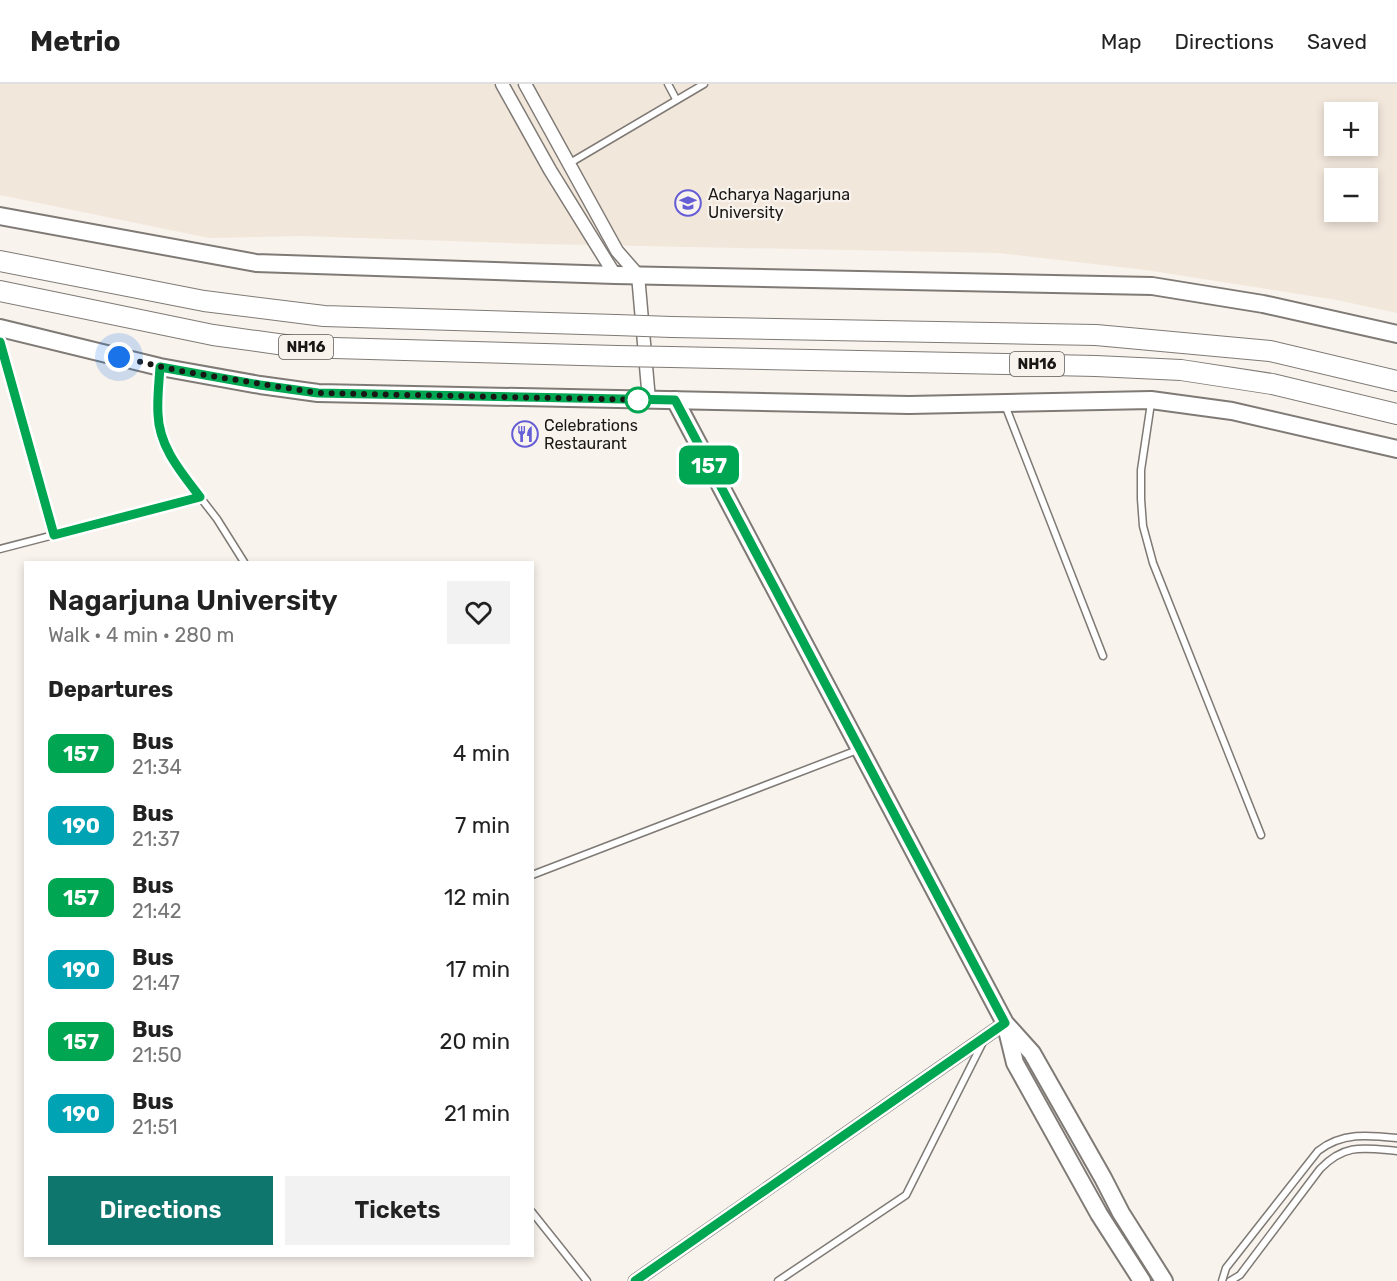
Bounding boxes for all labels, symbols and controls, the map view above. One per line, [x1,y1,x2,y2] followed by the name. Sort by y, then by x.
[30,25,121,58] text: Metrio
[1101,29,1142,54] text: Map
[1175,29,1274,54] text: Directions
[1307,29,1367,54] text: Saved
[1324,102,1378,222] map controls
[1324,102,1378,156] button: +
[1324,168,1378,222] button: −
[708,185,850,222] place label: Acharya Nagarjuna University
[673,188,703,218] school or university icon: Acharya Nagarjuna University
[279,335,333,359] road number: NH16
[104,342,134,372] your location
[1010,352,1064,376] road number: NH16
[625,387,651,413] unlabelled marker
[544,416,638,453] place label: Celebrations Restaurant
[510,419,540,449] restaurant icon: Celebrations Restaurant
[674,446,744,484] line badge: 157
[691,453,727,478] text: 157
[447,581,510,644] button: heart
[48,584,338,617] text: Nagarjuna University
[48,623,234,647] text: Walk · 4 min · 280 m
[48,676,173,703] text: Departures
[132,728,174,755] text: Bus
[453,740,510,767] text: 4 min
[63,741,99,766] text: 157
[132,755,182,779] text: 21:34
[132,800,174,827] text: Bus
[455,812,510,839] text: 7 min
[62,813,100,838] text: 190
[132,827,180,851] text: 21:37
[132,872,174,899] text: Bus
[444,884,510,911] text: 12 min
[63,885,99,910] text: 157
[132,899,182,923] text: 21:42
[132,944,174,971] text: Bus
[446,956,510,983] text: 17 min
[62,957,100,982] text: 190
[132,971,180,995] text: 21:47
[132,1016,174,1043] text: Bus
[440,1028,510,1055] text: 20 min
[63,1029,99,1054] text: 157
[132,1043,182,1067] text: 21:50
[132,1088,174,1115] text: Bus
[444,1100,510,1127] text: 21 min
[62,1101,100,1126] text: 190
[132,1115,178,1139] text: 21:51
[48,1176,273,1245] button: Directions
[285,1176,510,1245] button: Tickets

